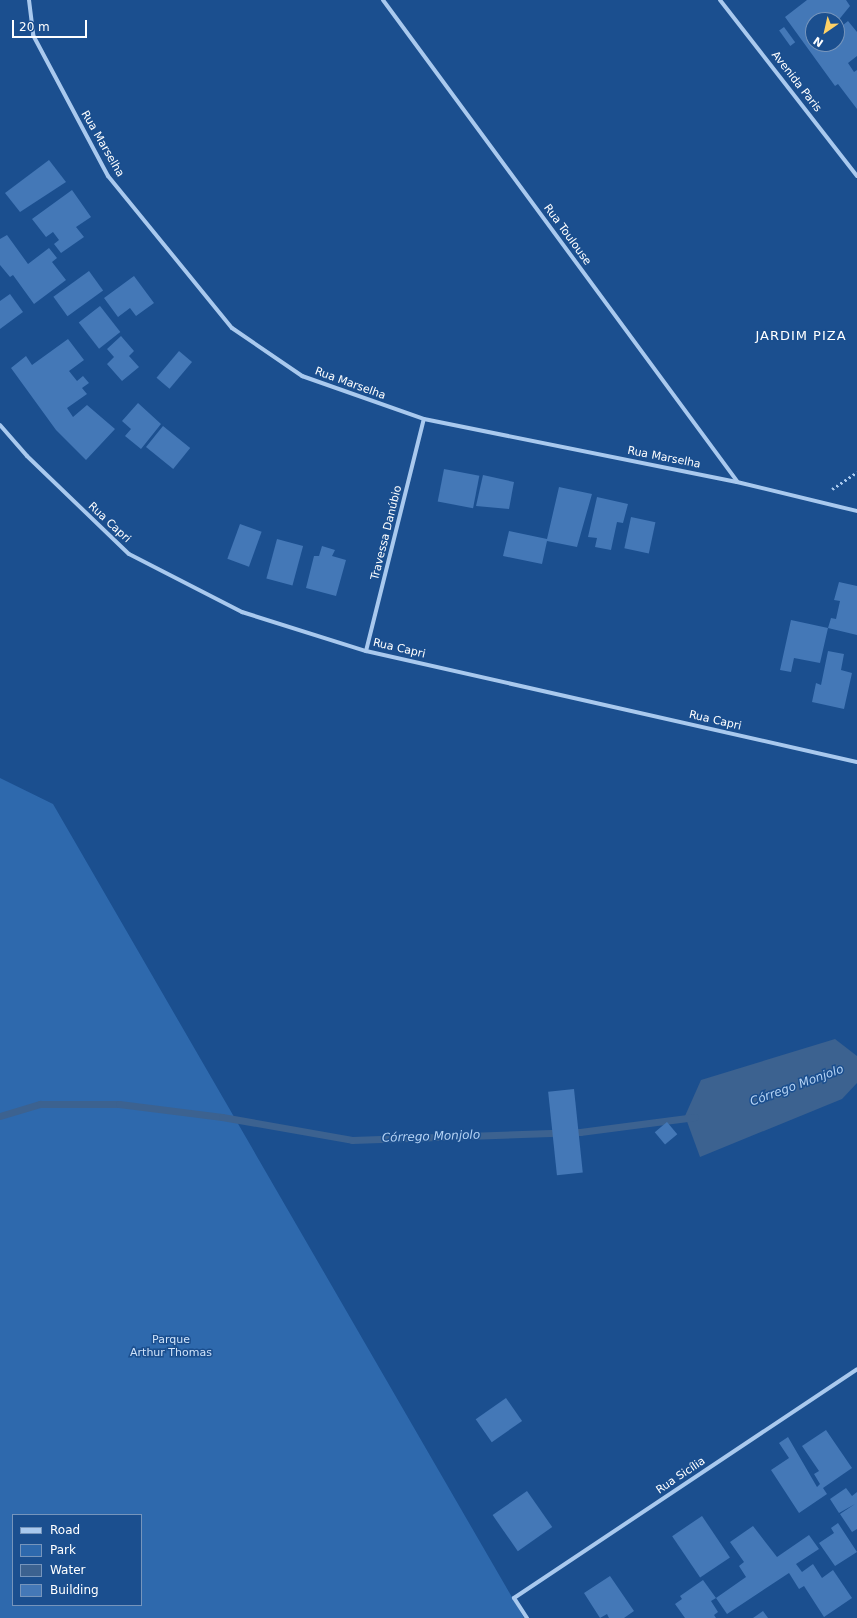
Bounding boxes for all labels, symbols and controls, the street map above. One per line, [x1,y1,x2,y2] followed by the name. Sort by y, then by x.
[14,12,89,38] scale bar
[805,12,845,52] north arrow
[19,20,50,34] text: 20 m
[811,34,826,50] text: N
[768,49,824,115] street label: Avenida Paris
[78,108,126,180] street label: Rua Marselha
[540,202,594,268] street label: Rua Toulouse
[755,328,847,344] district label: JARDIM PIZA
[313,365,387,403] street label: Rua Marselha
[626,444,702,472] street label: Rua Marselha
[369,484,405,582] street label: Travessa Danúbio
[85,500,133,546] street label: Rua Capri
[372,637,426,661] street label: Rua Capri
[688,709,742,733] street label: Rua Capri
[748,1062,846,1110] water label: Córrego Monjolo
[382,1128,480,1146] water label: Córrego Monjolo
[130,1334,212,1360] park label: Parque Arthur Thomas
[654,1455,708,1497] street label: Rua Sicília
[12,1514,142,1606] legend
[50,1523,80,1537] text: Road
[50,1543,76,1557] text: Park
[50,1563,85,1577] text: Water
[50,1583,99,1597] text: Building

